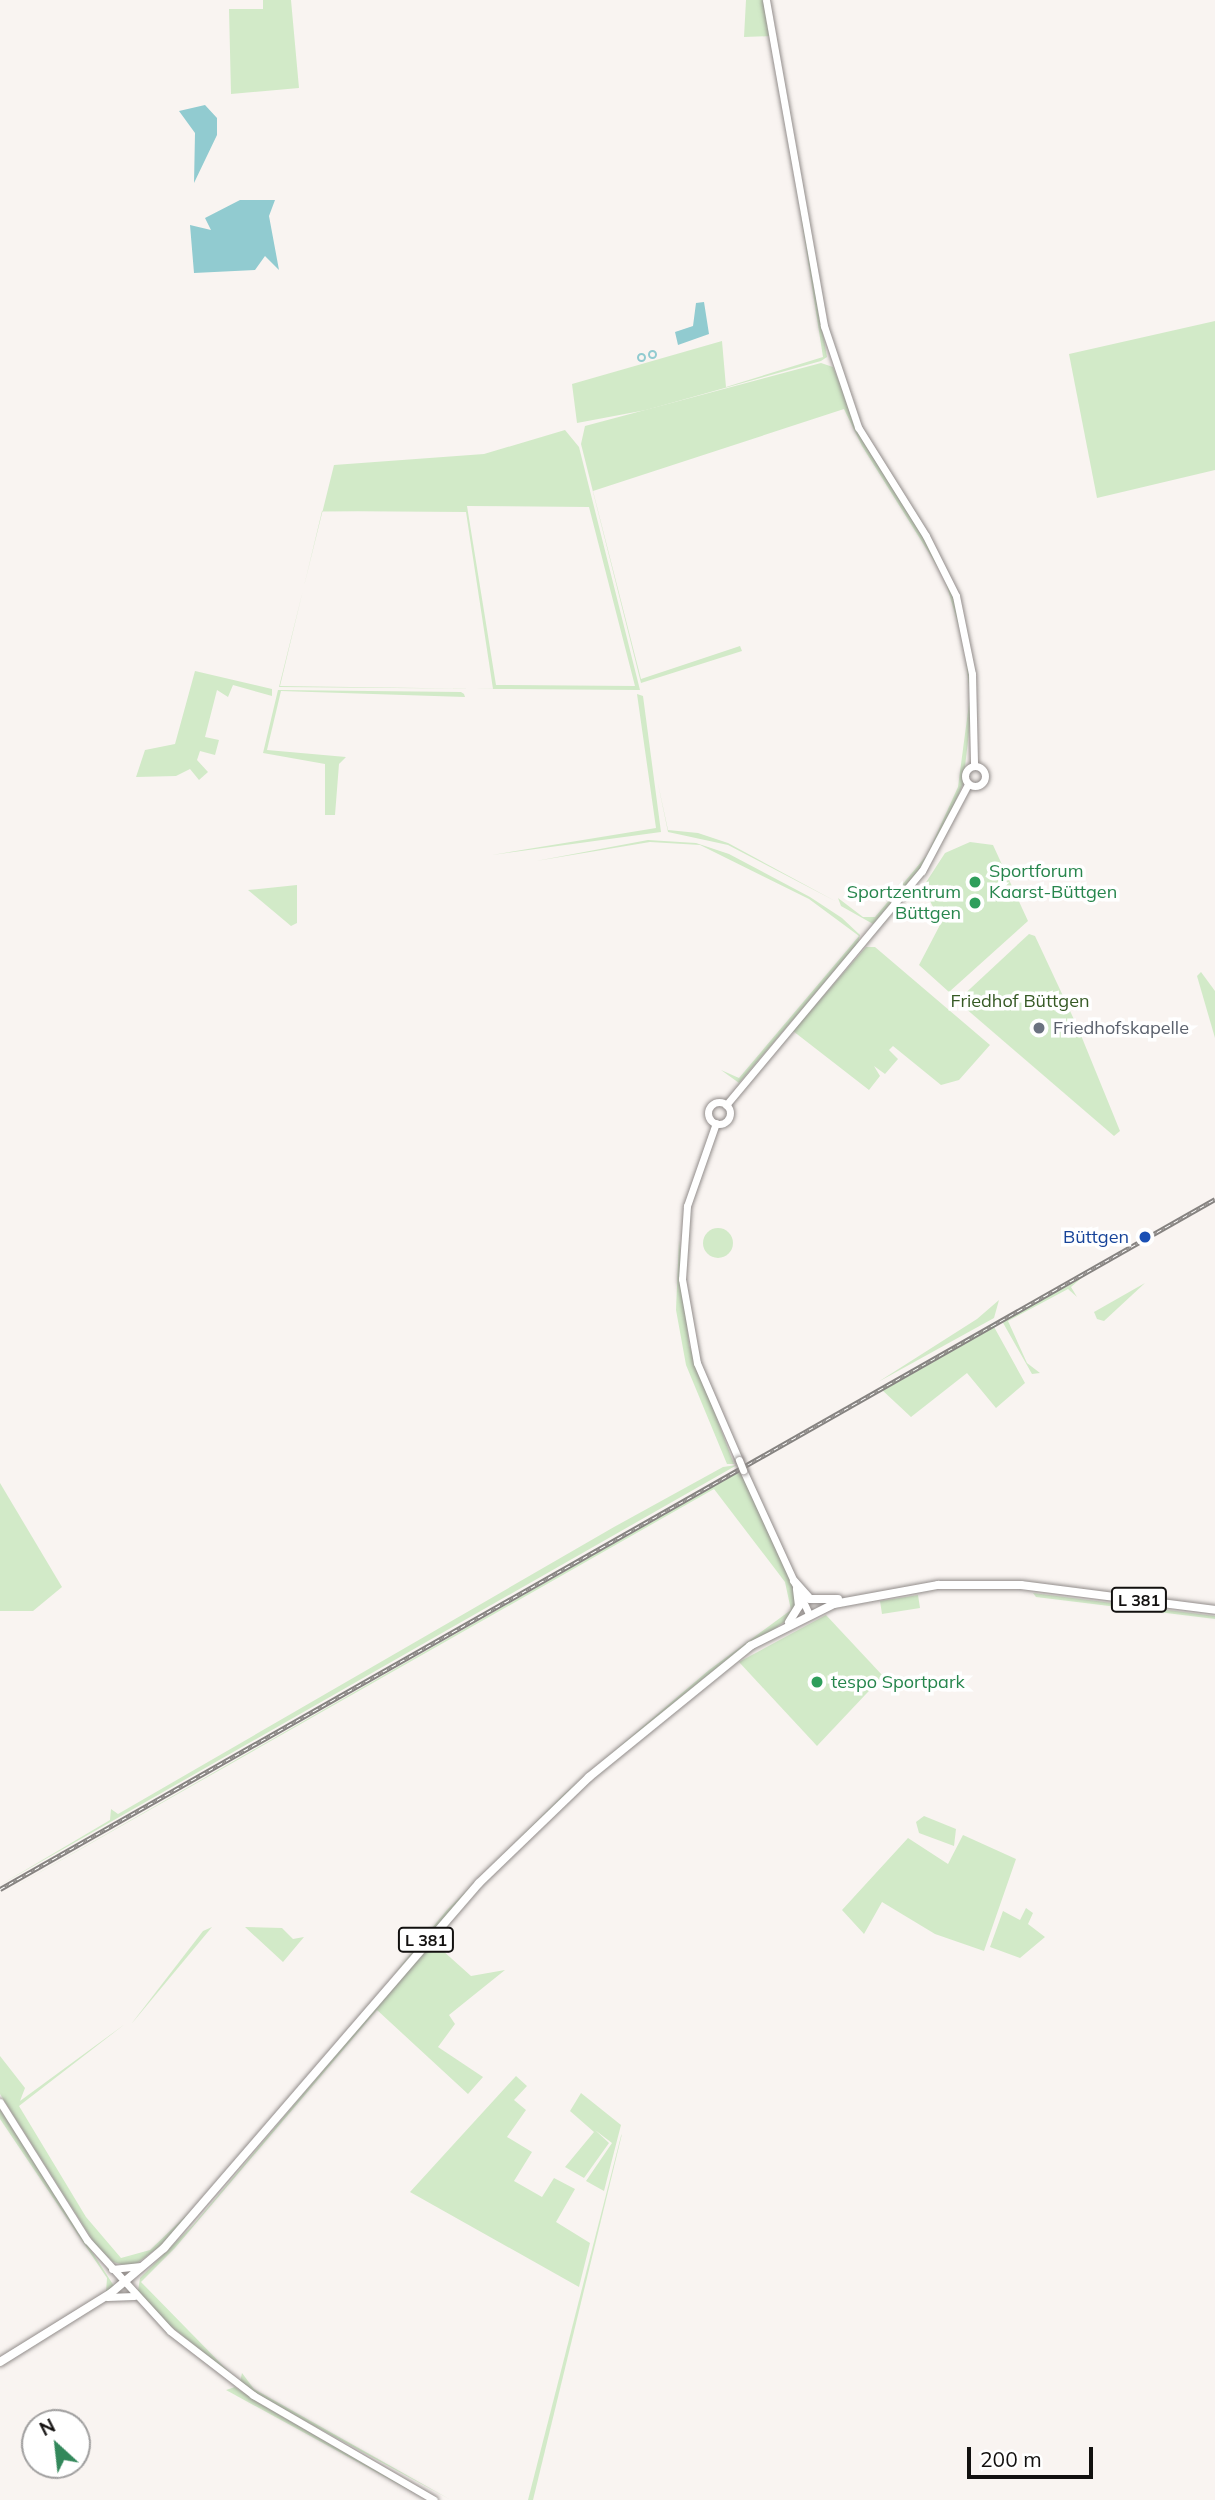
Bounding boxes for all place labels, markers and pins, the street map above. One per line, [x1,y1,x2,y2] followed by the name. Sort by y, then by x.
[989,861,1117,903] place label: Sportforum Kaarst-Büttgen
[967,874,983,890] marker: Sportforum Kaarst-Büttgen
[847,882,961,924] place label: Sportzentrum Büttgen
[967,895,983,911] marker: Sportzentrum Büttgen
[1053,1017,1189,1039] place label: Friedhofskapelle
[1031,1020,1047,1036] marker: Friedhofskapelle
[1063,1226,1129,1248] place label: Büttgen
[1135,1227,1155,1247] marker: Büttgen
[831,1671,965,1693] place label: tespo Sportpark
[809,1674,825,1690] marker: tespo Sportpark

